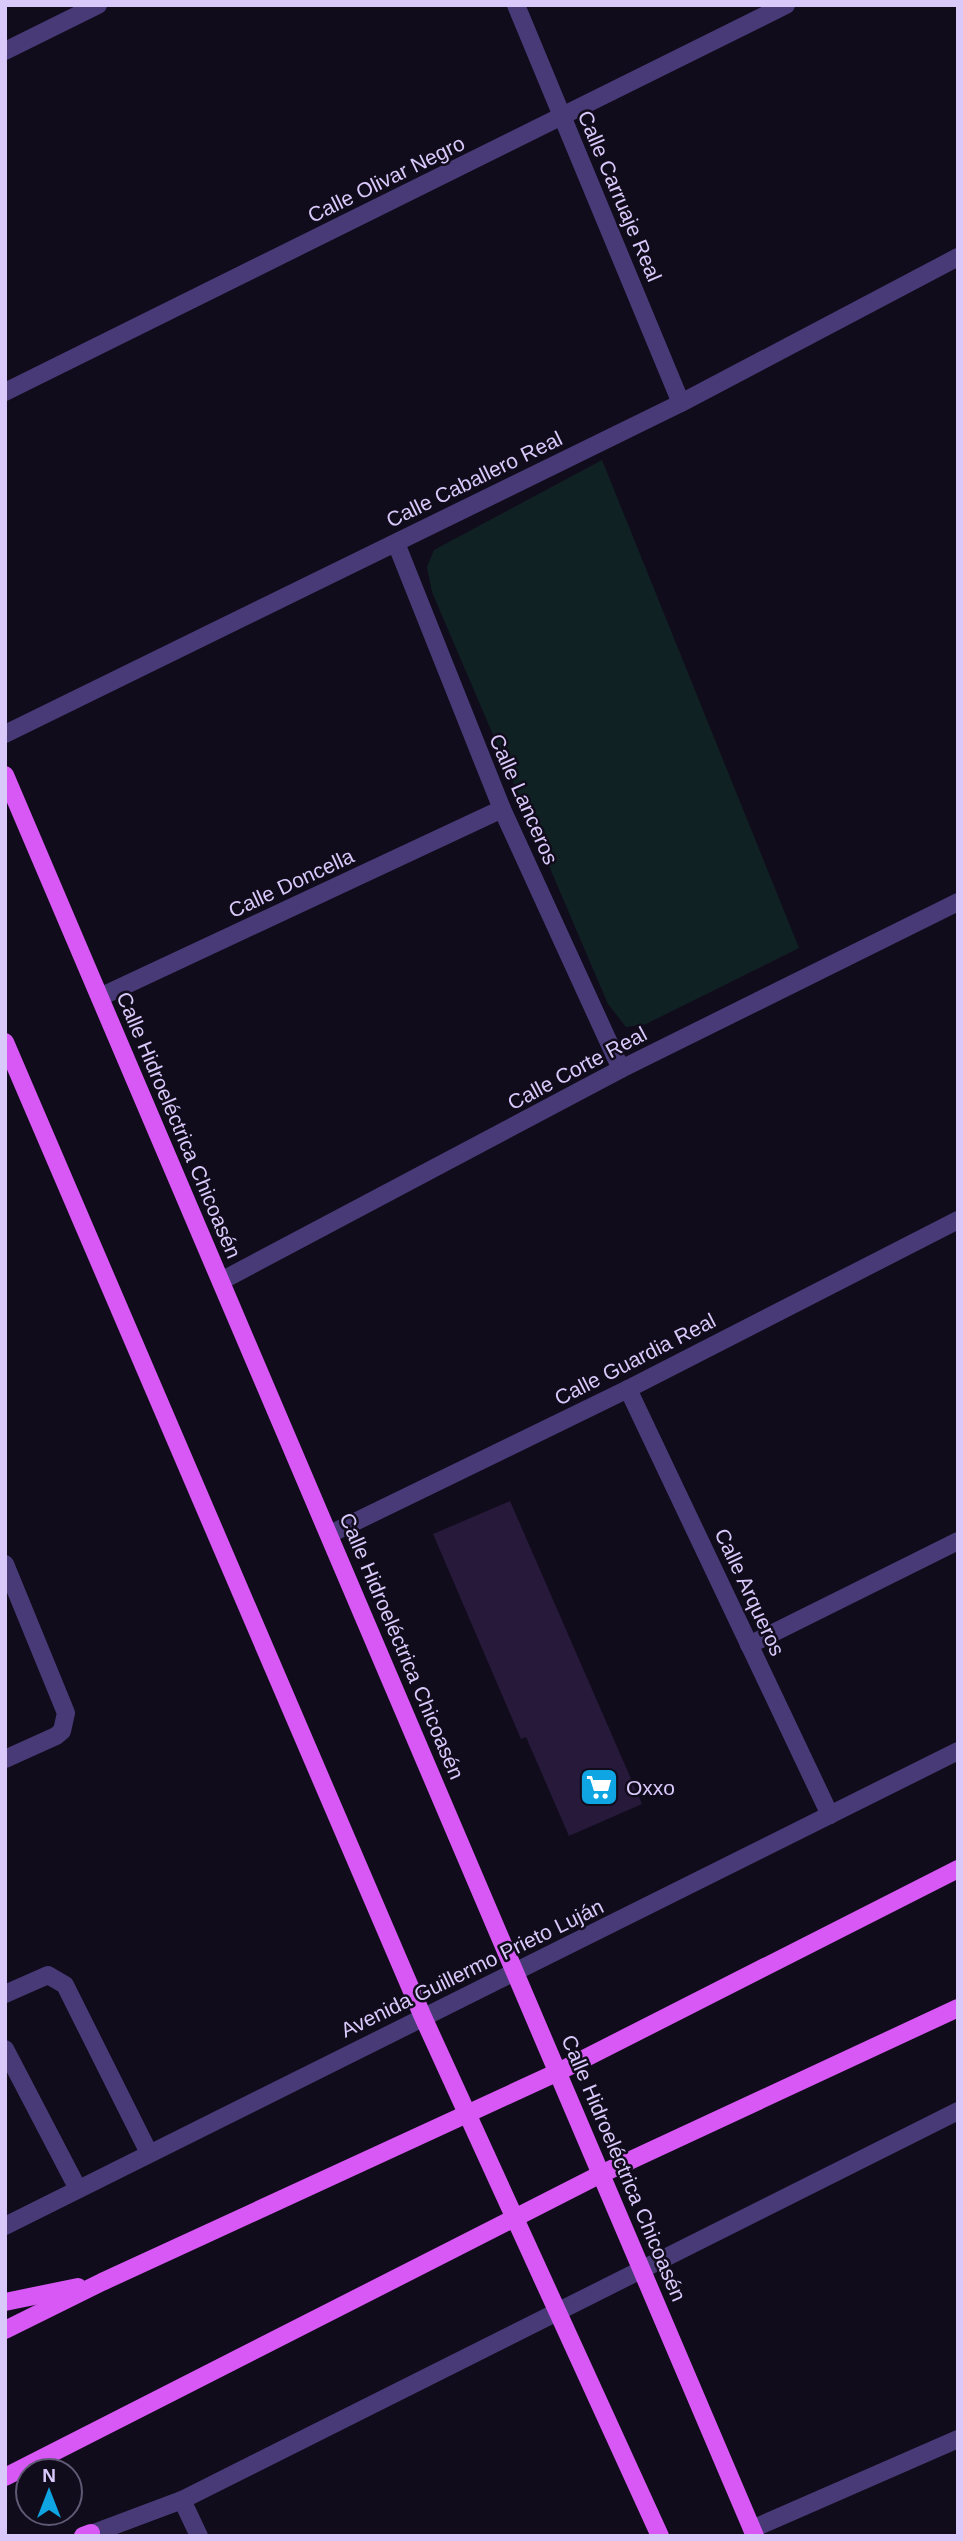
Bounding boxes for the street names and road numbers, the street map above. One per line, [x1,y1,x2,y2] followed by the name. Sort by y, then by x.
[574,107,666,285] street label: Calle Carruaje Real
[304,131,468,227] street label: Calle Olivar Negro
[382,426,566,532] street label: Calle Caballero Real
[485,730,563,868] street label: Calle Lanceros
[225,844,358,922] street label: Calle Doncella
[112,988,246,1262] street label: Calle Hidroeléctrica Chicoasén
[504,1022,650,1114] street label: Calle Corte Real
[551,1308,719,1410] street label: Calle Guardia Real
[335,1509,469,1783] street label: Calle Hidroeléctrica Chicoasén
[710,1525,790,1659] street label: Calle Arqueros
[337,1894,607,2042] street label: Avenida Guillermo Prieto Luján
[557,2031,691,2305] street label: Calle Hidroeléctrica Chicoasén

